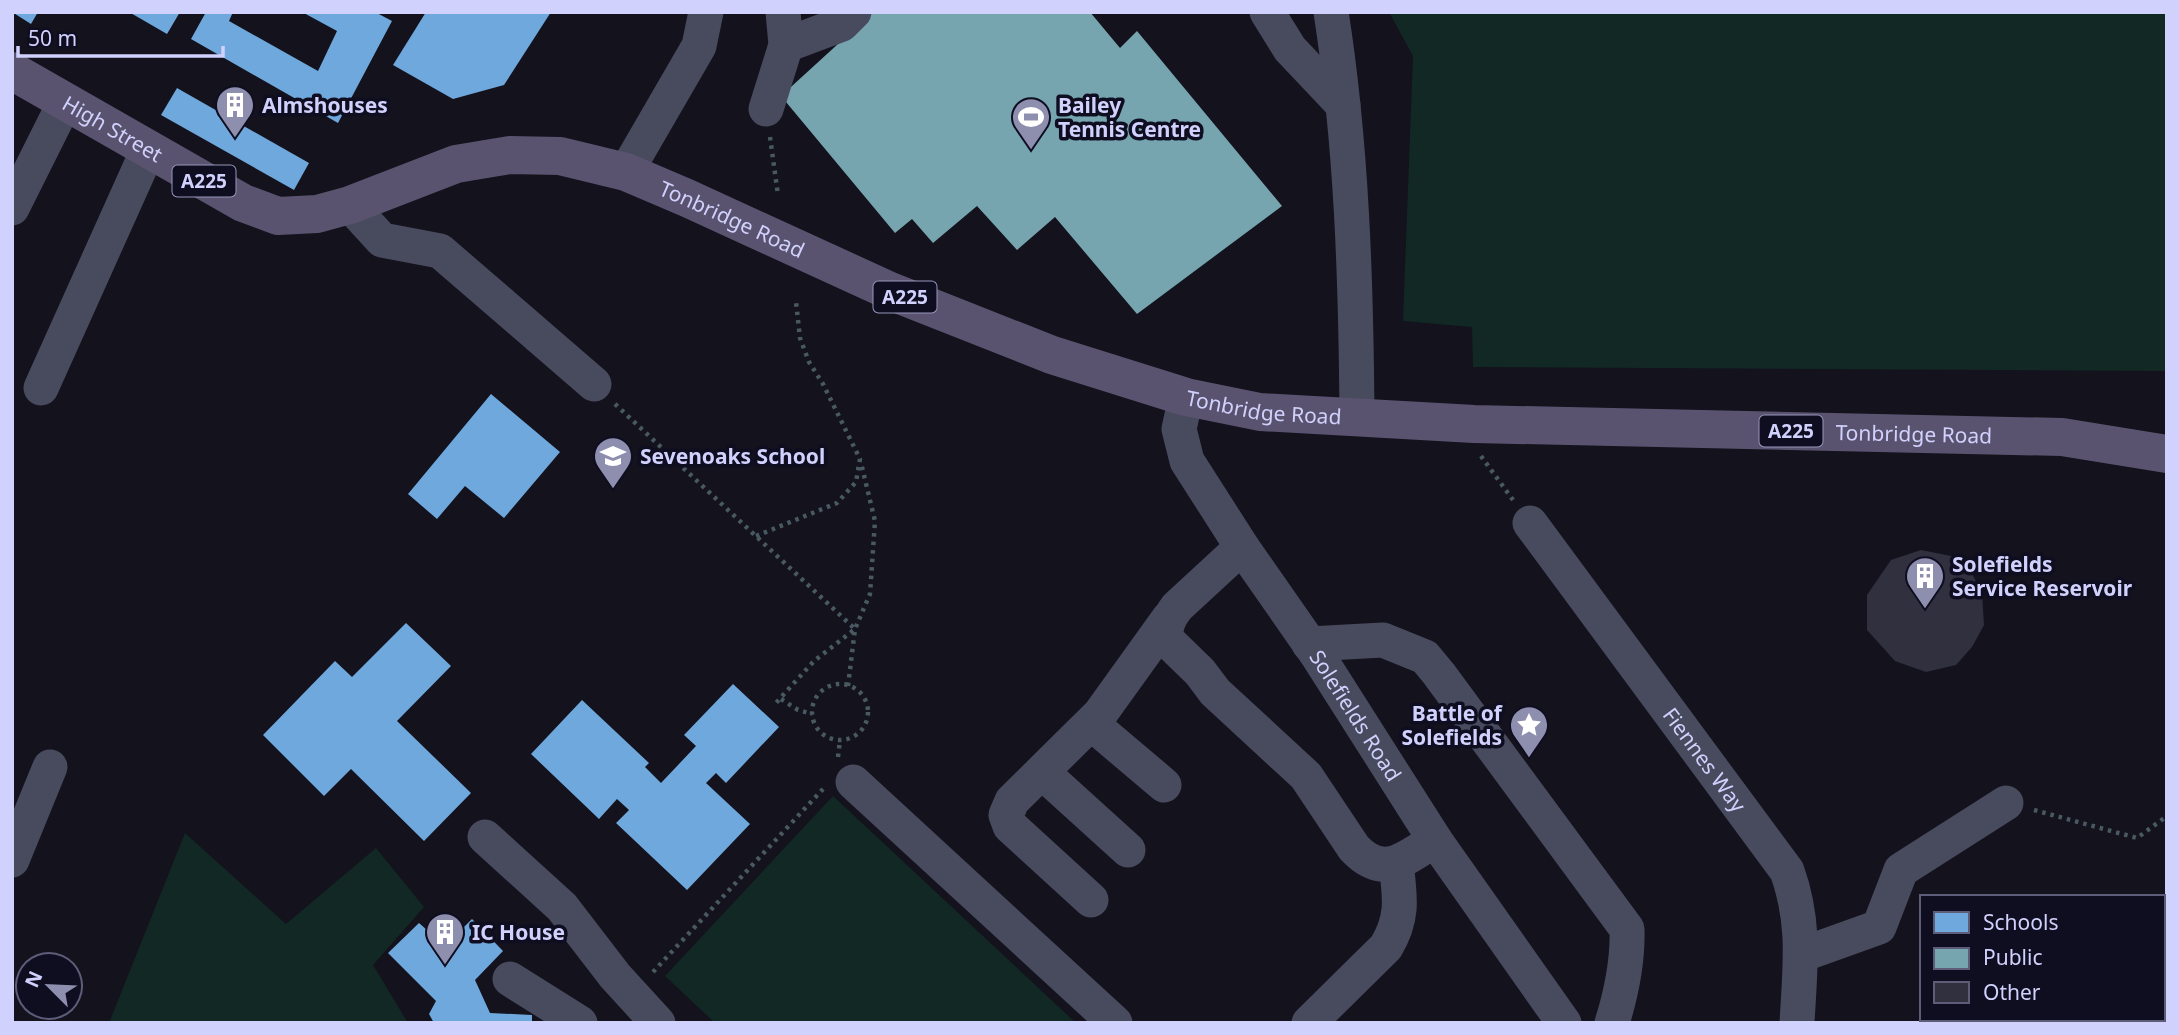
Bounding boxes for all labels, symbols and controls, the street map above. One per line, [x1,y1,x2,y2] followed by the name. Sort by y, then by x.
[18,14,222,58] scale bar
[28,24,77,52] text: 50 m
[214,84,256,139] building icon: Almshouses
[58,89,168,168] street label: High Street
[262,91,388,119] place label: Almshouses
[1058,91,1201,143] place label: Bailey Tennis Centre
[1010,96,1052,151] sports icon: Bailey Tennis Centre
[172,166,235,196] road number: A225
[655,174,809,264] street label: Tonbridge Road
[874,282,936,312] road number: A225
[1184,383,1342,431] street label: Tonbridge Road
[1760,416,1823,446] road number: A225
[1835,418,1992,449] street label: Tonbridge Road
[592,435,634,490] school or university icon: Sevenoaks School
[640,442,825,470] place label: Sevenoaks School
[1952,550,2133,602] place label: Solefields Service Reservoir
[1904,555,1946,610] building icon: Solefields Service Reservoir
[1304,644,1408,786] street label: Solefields Road
[1402,699,1504,751] place label: Battle of Solefields
[1657,702,1753,818] street label: Fiennes Way
[1508,704,1550,759] place icon: Battle of Solefields
[1920,895,2165,1021] legend
[1983,908,2058,936] text: Schools
[424,911,466,966] building icon: IC House
[472,918,565,946] place label: IC House
[1983,943,2043,971] text: Public
[14,951,84,1021] north arrow
[18,967,48,991] text: N
[1983,978,2041,1006] text: Other

